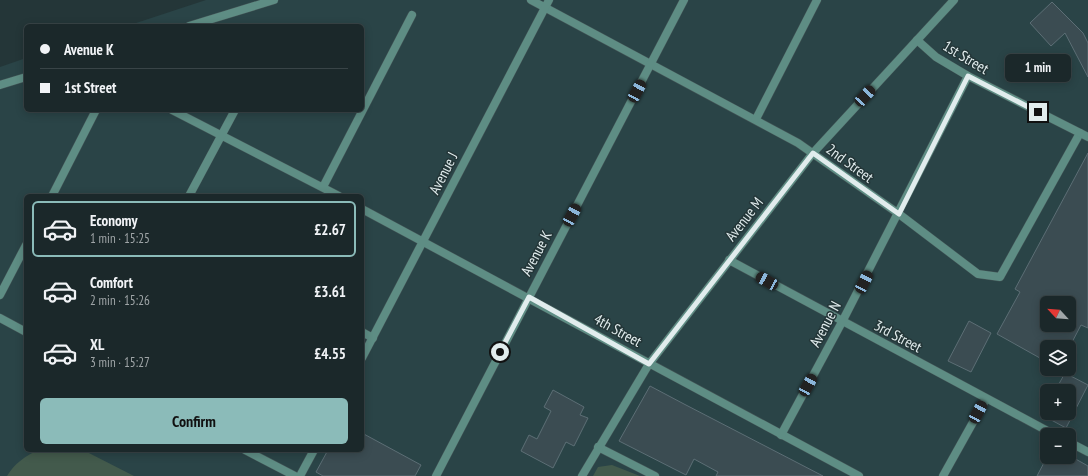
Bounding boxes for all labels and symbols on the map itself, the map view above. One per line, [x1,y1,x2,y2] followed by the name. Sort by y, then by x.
[940,36,992,78] street label: 1st Street
[1005,54,1071,82] callout: 1 min
[626,78,648,104] car
[852,83,878,109] car
[1029,103,1047,121] route end
[823,139,877,187] street label: 2nd Street
[424,149,462,197] street label: Avenue J
[721,193,767,245] street label: Avenue M
[561,202,583,228] car
[516,227,556,279] street label: Avenue K
[853,269,875,295] car
[754,270,780,292] car
[1040,296,1076,332] north arrow
[805,298,845,350] street label: Avenue N
[591,309,645,351] street label: 4th Street
[871,316,925,356] street label: 3rd Street
[491,343,509,361] route start
[797,372,819,398] car
[967,399,989,425] car

